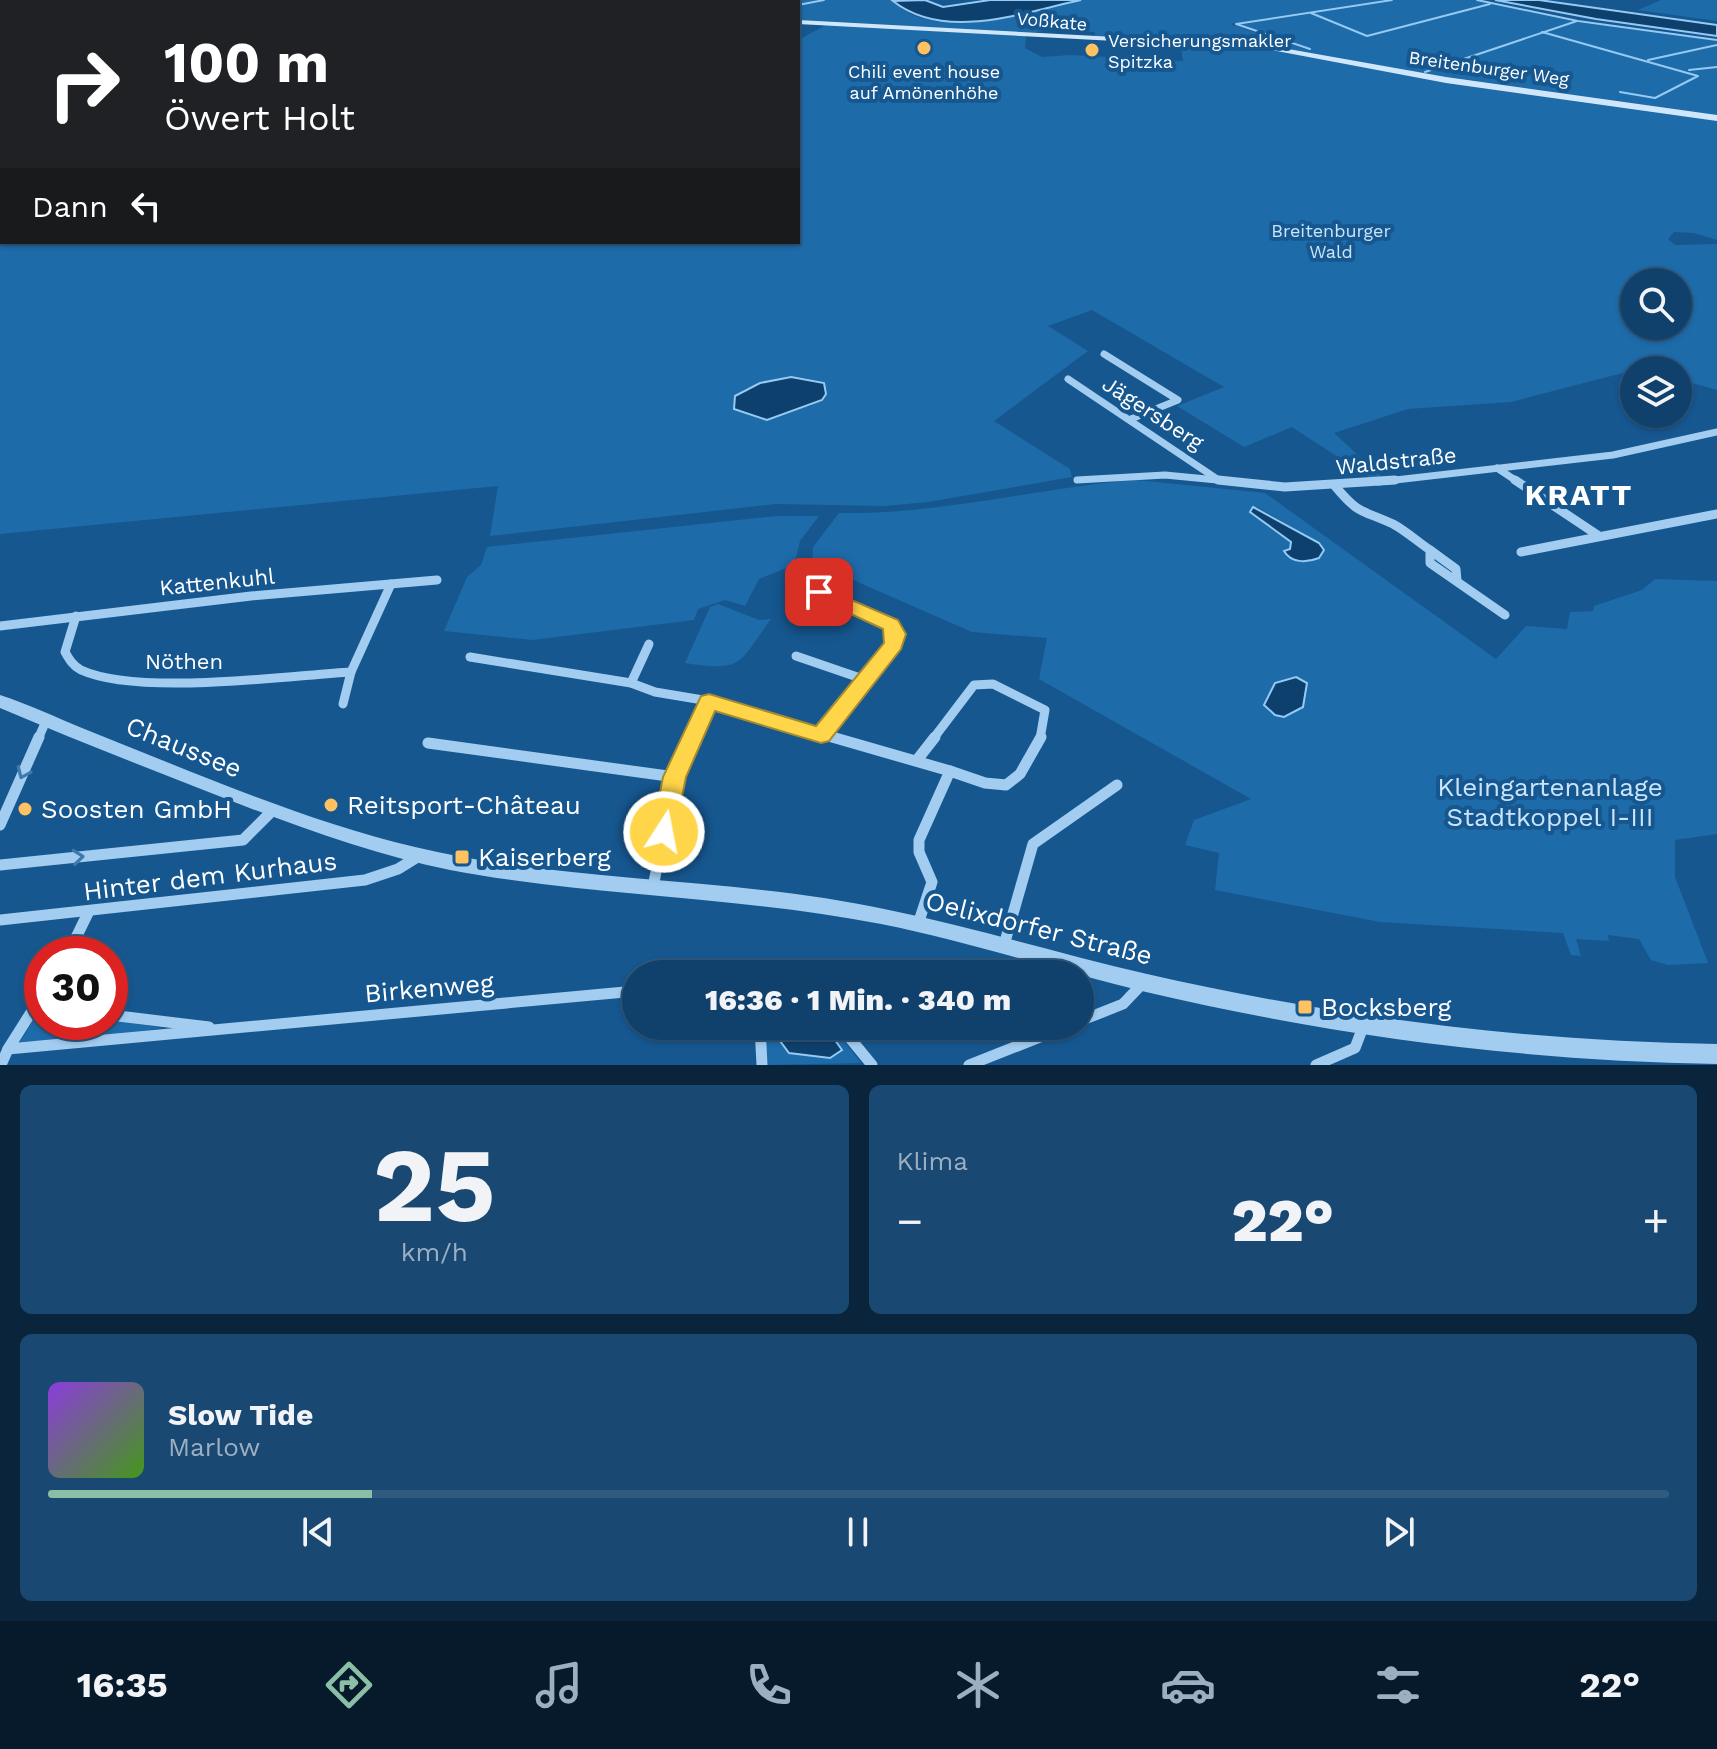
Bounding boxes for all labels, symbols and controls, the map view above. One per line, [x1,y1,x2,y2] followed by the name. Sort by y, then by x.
[1016,7,1088,35] street label: Voßkate
[164,30,329,96] text: 100 m
[1108,30,1292,72] place label: Versicherungsmakler Spitzka
[32,32,136,136] icon: right
[915,39,933,57] marker: Chili event house auf Amönenhöhe
[1083,41,1101,59] marker: Versicherungsmakler Spitzka
[1408,46,1571,90] street label: Breitenburger Weg
[848,61,1000,103] place label: Chili event house auf Amönenhöhe
[164,97,355,139] text: Öwert Holt
[124,184,168,228] icon: left
[32,189,108,224] text: Dann
[1271,220,1391,262] park label: Breitenburger Wald
[1620,268,1692,428] map controls
[1620,268,1692,340] button: search
[1620,356,1692,428] button: layers
[1098,371,1209,455] street label: Jägersberg
[1334,442,1458,480] street label: Waldstraße
[1525,477,1633,512] district label: KRATT
[785,558,853,626] pin
[158,563,276,600] street label: Kattenkuhl
[797,570,841,614] icon: arrive
[145,649,223,674] street label: Nöthen
[122,710,246,784] street label: Chaussee
[17,765,33,779] one-way arrow
[1437,772,1663,832] park label: Kleingartenanlage Stadtkoppel I-III
[347,790,581,820] place label: Reitsport-Château
[622,790,706,874] position arrow
[41,794,232,824] place label: Soosten GmbH
[322,796,340,814] marker: Reitsport-Château
[16,800,34,818] marker: Soosten GmbH
[478,842,611,872] place label: Kaiserberg
[81,846,339,906] street label: Hinter dem Kurhaus
[72,848,85,865] one-way arrow
[453,848,471,866] marker: Kaiserberg
[923,885,1155,971] street label: Oelixdorfer Straße
[24,936,128,1040] speed limit sign: 30
[363,967,495,1009] street label: Birkenweg
[705,982,1011,1017] text: 16:36 · 1 Min. · 340 m
[1321,992,1452,1022] place label: Bocksberg
[1296,998,1314,1016] marker: Bocksberg
[373,1124,496,1246] text: 25
[897,1146,968,1176] text: Klima
[1231,1185,1334,1256] text: 22°
[897,1195,923,1247] text: −
[1642,1195,1669,1247] text: +
[401,1237,468,1267] text: km/h
[168,1397,313,1432] text: Slow Tide
[168,1432,260,1462] text: Marlow
[296,1510,340,1554] icon: previous
[836,1510,880,1554] icon: pause
[1377,1510,1421,1554] icon: next
[321,1657,377,1713] icon: directions
[531,1657,587,1713] icon: music
[741,1657,797,1713] icon: phone
[950,1657,1006,1713] icon: climate
[1160,1657,1216,1713] icon: car
[1370,1657,1426,1713] icon: filters
[77,1664,168,1706] text: 16:35
[1579,1664,1640,1706] text: 22°

